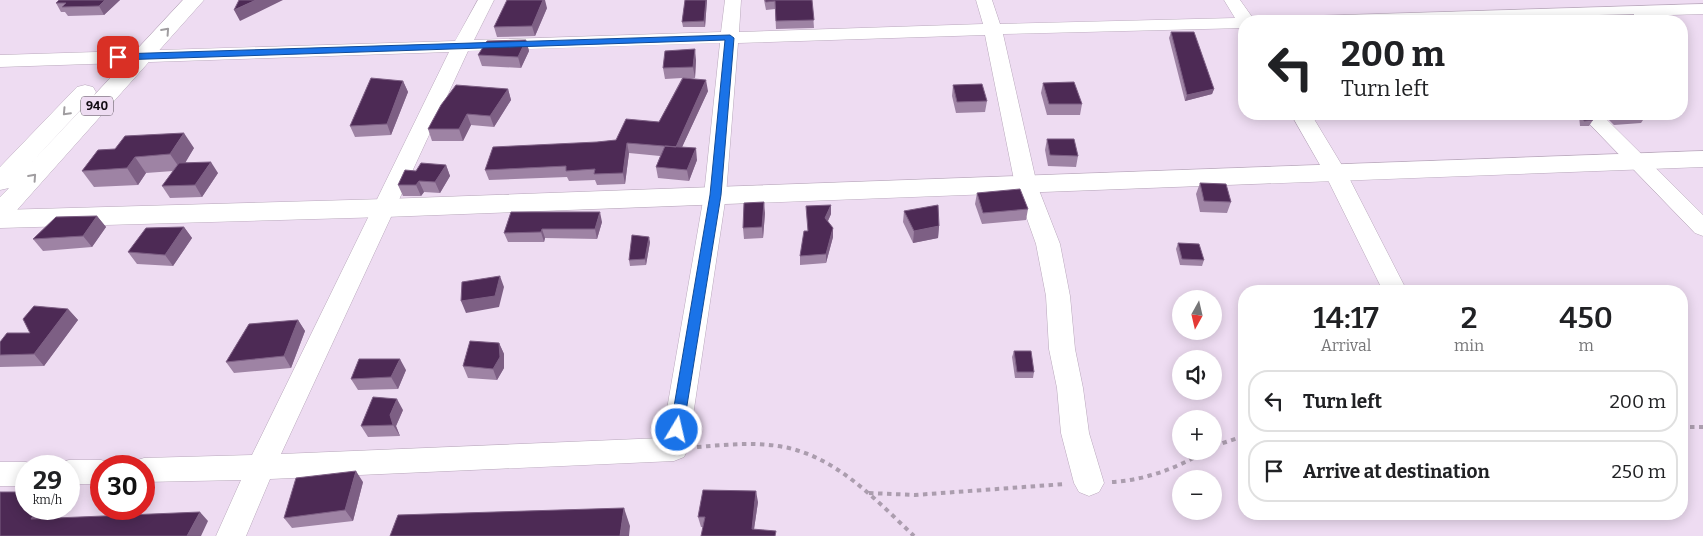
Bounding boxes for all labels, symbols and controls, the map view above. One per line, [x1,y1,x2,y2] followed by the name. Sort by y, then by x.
[160,27,169,36] one-way arrow
[1341,33,1445,75] text: 200 m
[1258,35,1323,100] icon: left
[97,36,139,78] pin
[104,43,132,71] icon: arrive
[1341,75,1429,102] text: Turn left
[81,96,113,115] road number: 940
[63,106,72,115] one-way arrow
[27,173,36,182] one-way arrow
[1172,290,1222,340] north arrow
[1172,290,1222,520] map controls
[1313,300,1379,336] text: 14:17
[1461,300,1477,336] text: 2
[1559,300,1613,336] text: 450
[1321,336,1371,355] text: Arrival
[1454,336,1484,355] text: min
[1578,336,1594,355] text: m
[1172,350,1222,400] button: sound
[1260,387,1288,415] icon: left
[1303,390,1382,413] text: Turn left
[1609,390,1666,413] text: 200 m
[650,403,702,455] position arrow
[1172,410,1222,460] button: +
[90,455,155,520] speed limit sign: 30
[1260,457,1288,485] icon: arrive
[1303,460,1490,483] text: Arrive at destination
[1611,460,1666,483] text: 250 m
[33,466,62,496] text: 29
[1172,470,1222,520] button: −
[33,493,62,507] text: km/h

